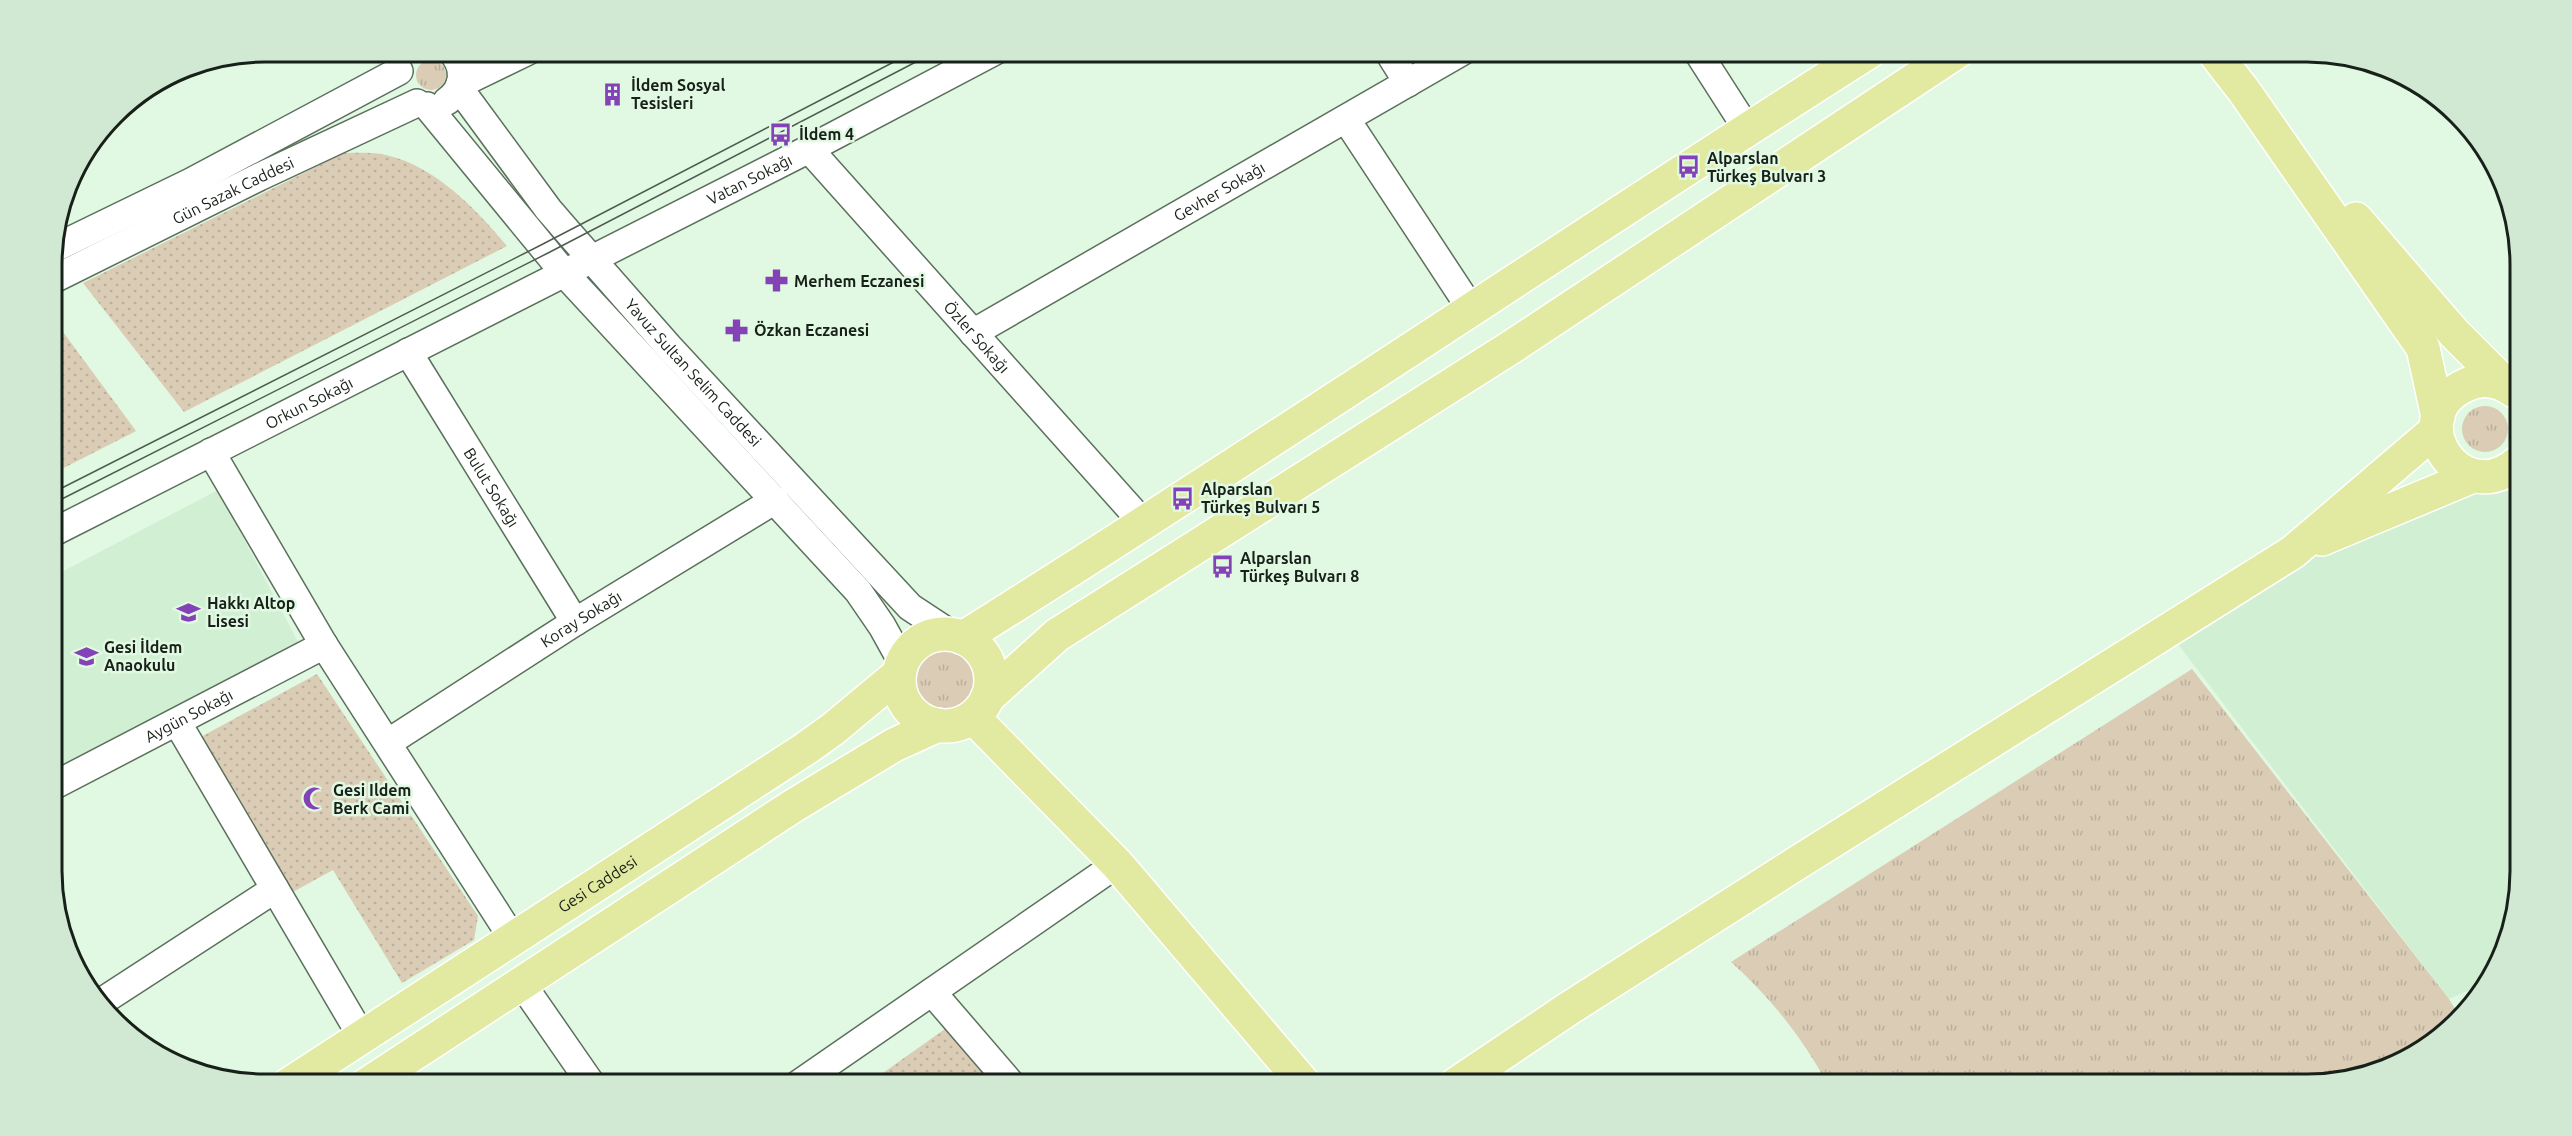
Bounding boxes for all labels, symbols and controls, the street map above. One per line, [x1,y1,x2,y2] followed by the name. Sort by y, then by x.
[631,76,725,112] place label: İldem Sosyal Tesisleri
[600,81,626,107] building icon: İldem Sosyal Tesisleri
[768,121,794,147] bus stop icon: İldem 4
[799,125,854,143] place label: İldem 4
[1707,149,1826,186] place label: Alparslan Türkeş Bulvarı 3
[704,150,795,208] street label: Vatan Sokağı
[169,153,297,228] street label: Gün Sazak Caddesi
[1676,154,1702,180] bus stop icon: Alparslan Türkeş Bulvarı 3
[1170,158,1268,225] street label: Gevher Sokağı
[763,268,789,294] pharmacy icon: Merhem Eczanesi
[794,272,924,290] place label: Merhem Eczanesi
[622,295,765,450] street label: Yavuz Sultan Selim Caddesi
[940,297,1013,376] street label: Özler Sokağı
[723,317,749,343] pharmacy icon: Özkan Eczanesi
[754,320,869,339] place label: Özkan Eczanesi
[262,373,356,432] street label: Orkun Sokağı
[460,444,523,530] street label: Bulut Sokağı
[1201,480,1320,517] place label: Alparslan Türkeş Bulvarı 5
[1170,485,1196,511] bus stop icon: Alparslan Türkeş Bulvarı 5
[1240,549,1359,586] place label: Alparslan Türkeş Bulvarı 8
[1209,554,1235,580] bus stop icon: Alparslan Türkeş Bulvarı 8
[537,587,625,651] street label: Koray Sokağı
[207,594,295,630] place label: Hakkı Altop Lisesi
[176,599,202,625] school or university icon: Hakkı Altop Lisesi
[104,638,182,674] place label: Gesi İldem Anaokulu
[73,643,99,669] school or university icon: Gesi İldem Anaokulu
[142,685,236,746] street label: Aygün Sokağı
[333,781,411,817] place label: Gesi Ildem Berk Cami
[302,786,328,812] mosque icon: Gesi Ildem Berk Cami
[555,852,640,916] street label: Gesi Caddesi

